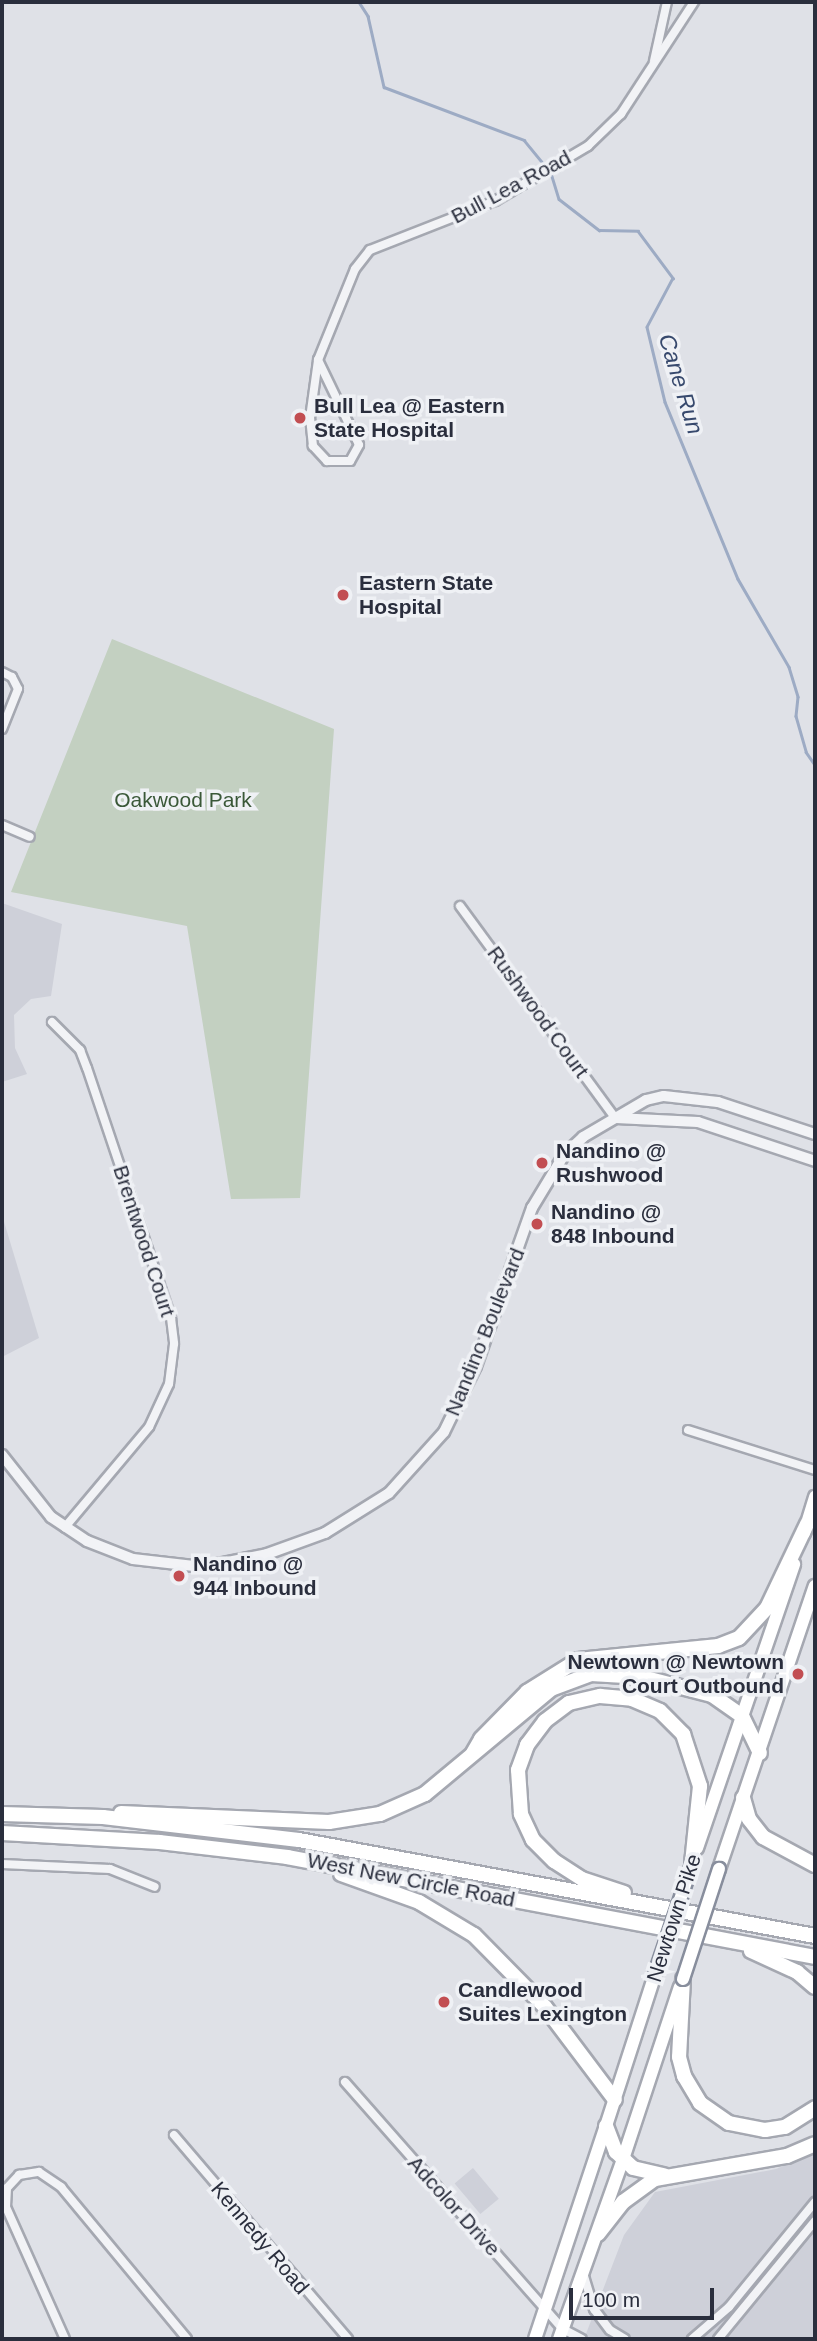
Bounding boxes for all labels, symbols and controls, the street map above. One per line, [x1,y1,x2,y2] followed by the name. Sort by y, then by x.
[447,145,575,229] street label: Bull Lea Road
[653,330,709,438] water label: Cane Run
[314,393,505,443] place label: Bull Lea @ Eastern State Hospital
[292,410,308,426] marker: Bull Lea @ Eastern State Hospital
[359,570,493,620] place label: Eastern State Hospital
[333,585,353,605] marker: Eastern State Hospital
[114,787,252,813] park label: Oakwood Park
[482,941,594,1083] street label: Rushwood Court
[556,1138,666,1188] place label: Nandino @ Rushwood
[534,1155,550,1171] marker: Nandino @ Rushwood
[108,1162,180,1320] street label: Brentwood Court
[551,1199,675,1249] place label: Nandino @ 848 Inbound
[529,1216,545,1232] marker: Nandino @ 848 Inbound
[440,1244,530,1420] street label: Nandino Boulevard
[193,1551,317,1601] place label: Nandino @ 944 Inbound
[171,1568,187,1584] marker: Nandino @ 944 Inbound
[568,1649,784,1699] place label: Newtown @ Newtown Court Outbound
[790,1666,806,1682] marker: Newtown @ Newtown Court Outbound
[305,1848,517,1912] street label: West New Circle Road
[641,1851,707,1985] street label: Newtown Pike
[458,1977,627,2027] place label: Candlewood Suites Lexington
[436,1994,452,2010] marker: Candlewood Suites Lexington
[402,2151,506,2261] street label: Adcolor Drive
[206,2177,314,2299] street label: Kennedy Road
[572,2274,717,2318] scale bar
[582,2288,640,2311] text: 100 m

